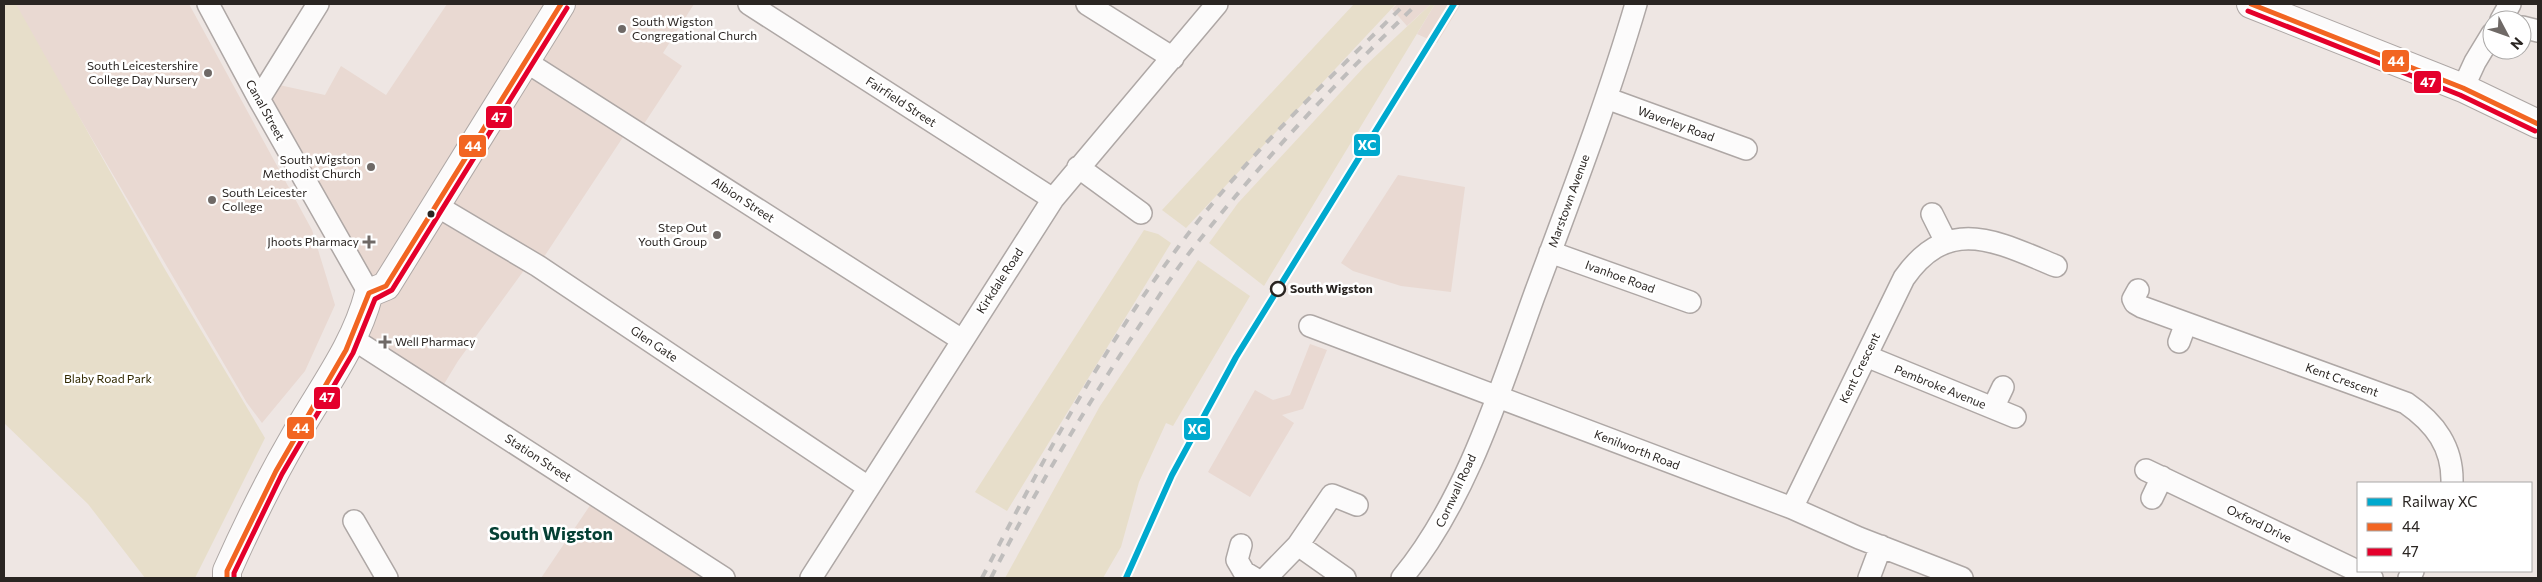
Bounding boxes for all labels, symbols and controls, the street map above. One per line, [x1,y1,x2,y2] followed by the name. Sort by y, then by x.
[2482,10,2532,60] north arrow
[632,14,757,42] place label: South Wigston Congregational Church
[616,23,628,35] marker: South Wigston Congregational Church
[2507,34,2527,53] text: N
[2381,49,2410,73] line badge: 44
[2387,52,2405,69] text: 44
[87,58,198,86] place label: South Leicestershire College Day Nursery
[202,67,214,79] marker: South Leicestershire College Day Nursery
[2413,70,2442,94] line badge: 47
[864,73,939,129] street label: Fairfield Street
[2420,73,2436,90] text: 47
[244,77,288,142] street label: Canal Street
[1636,103,1717,143] street label: Waverley Road
[485,105,513,129] line badge: 47
[491,108,507,125] text: 47
[1353,133,1381,157] line badge: XC
[458,134,487,158] line badge: 44
[1358,136,1376,153] text: XC
[464,137,482,154] text: 44
[262,152,361,180] place label: South Wigston Methodist Church
[1545,152,1591,249] street label: Marstown Avenue
[365,161,377,173] marker: South Wigston Methodist Church
[710,174,778,225] street label: Albion Street
[222,185,307,213] place label: South Leicester College
[206,194,218,206] marker: South Leicester College
[426,209,436,219] unlabelled marker
[638,220,707,248] place label: Step Out Youth Group
[711,229,723,241] marker: Step Out Youth Group
[267,234,359,249] place label: Jhoots Pharmacy
[363,236,375,248] marker: Jhoots Pharmacy
[973,245,1026,316] street label: Kirkdale Road
[1584,257,1657,295] street label: Ivanhoe Road
[1270,281,1286,297] marker: South Wigston
[1290,281,1373,295] place label: South Wigston
[628,322,681,364] street label: Glen Gate
[1836,330,1882,405] street label: Kent Crescent
[395,334,476,348] place label: Well Pharmacy
[379,336,391,348] marker: Well Pharmacy
[2304,359,2381,399] street label: Kent Crescent
[1892,361,1988,411] street label: Pembroke Avenue
[64,371,152,385] park label: Blaby Road Park
[313,386,341,410] line badge: 47
[319,388,335,405] text: 47
[286,416,315,440] line badge: 44
[1183,417,1211,441] line badge: XC
[292,419,310,436] text: 44
[1188,420,1206,437] text: XC
[1593,426,1682,472] street label: Kenilworth Road
[503,430,574,484] street label: Station Street
[1432,452,1478,529] street label: Cornwall Road
[2357,482,2532,572] legend
[2402,492,2478,510] text: Railway XC
[2225,501,2294,545] street label: Oxford Drive
[2402,517,2420,535] text: 44
[489,522,613,544] district label: South Wigston
[2402,542,2419,560] text: 47

